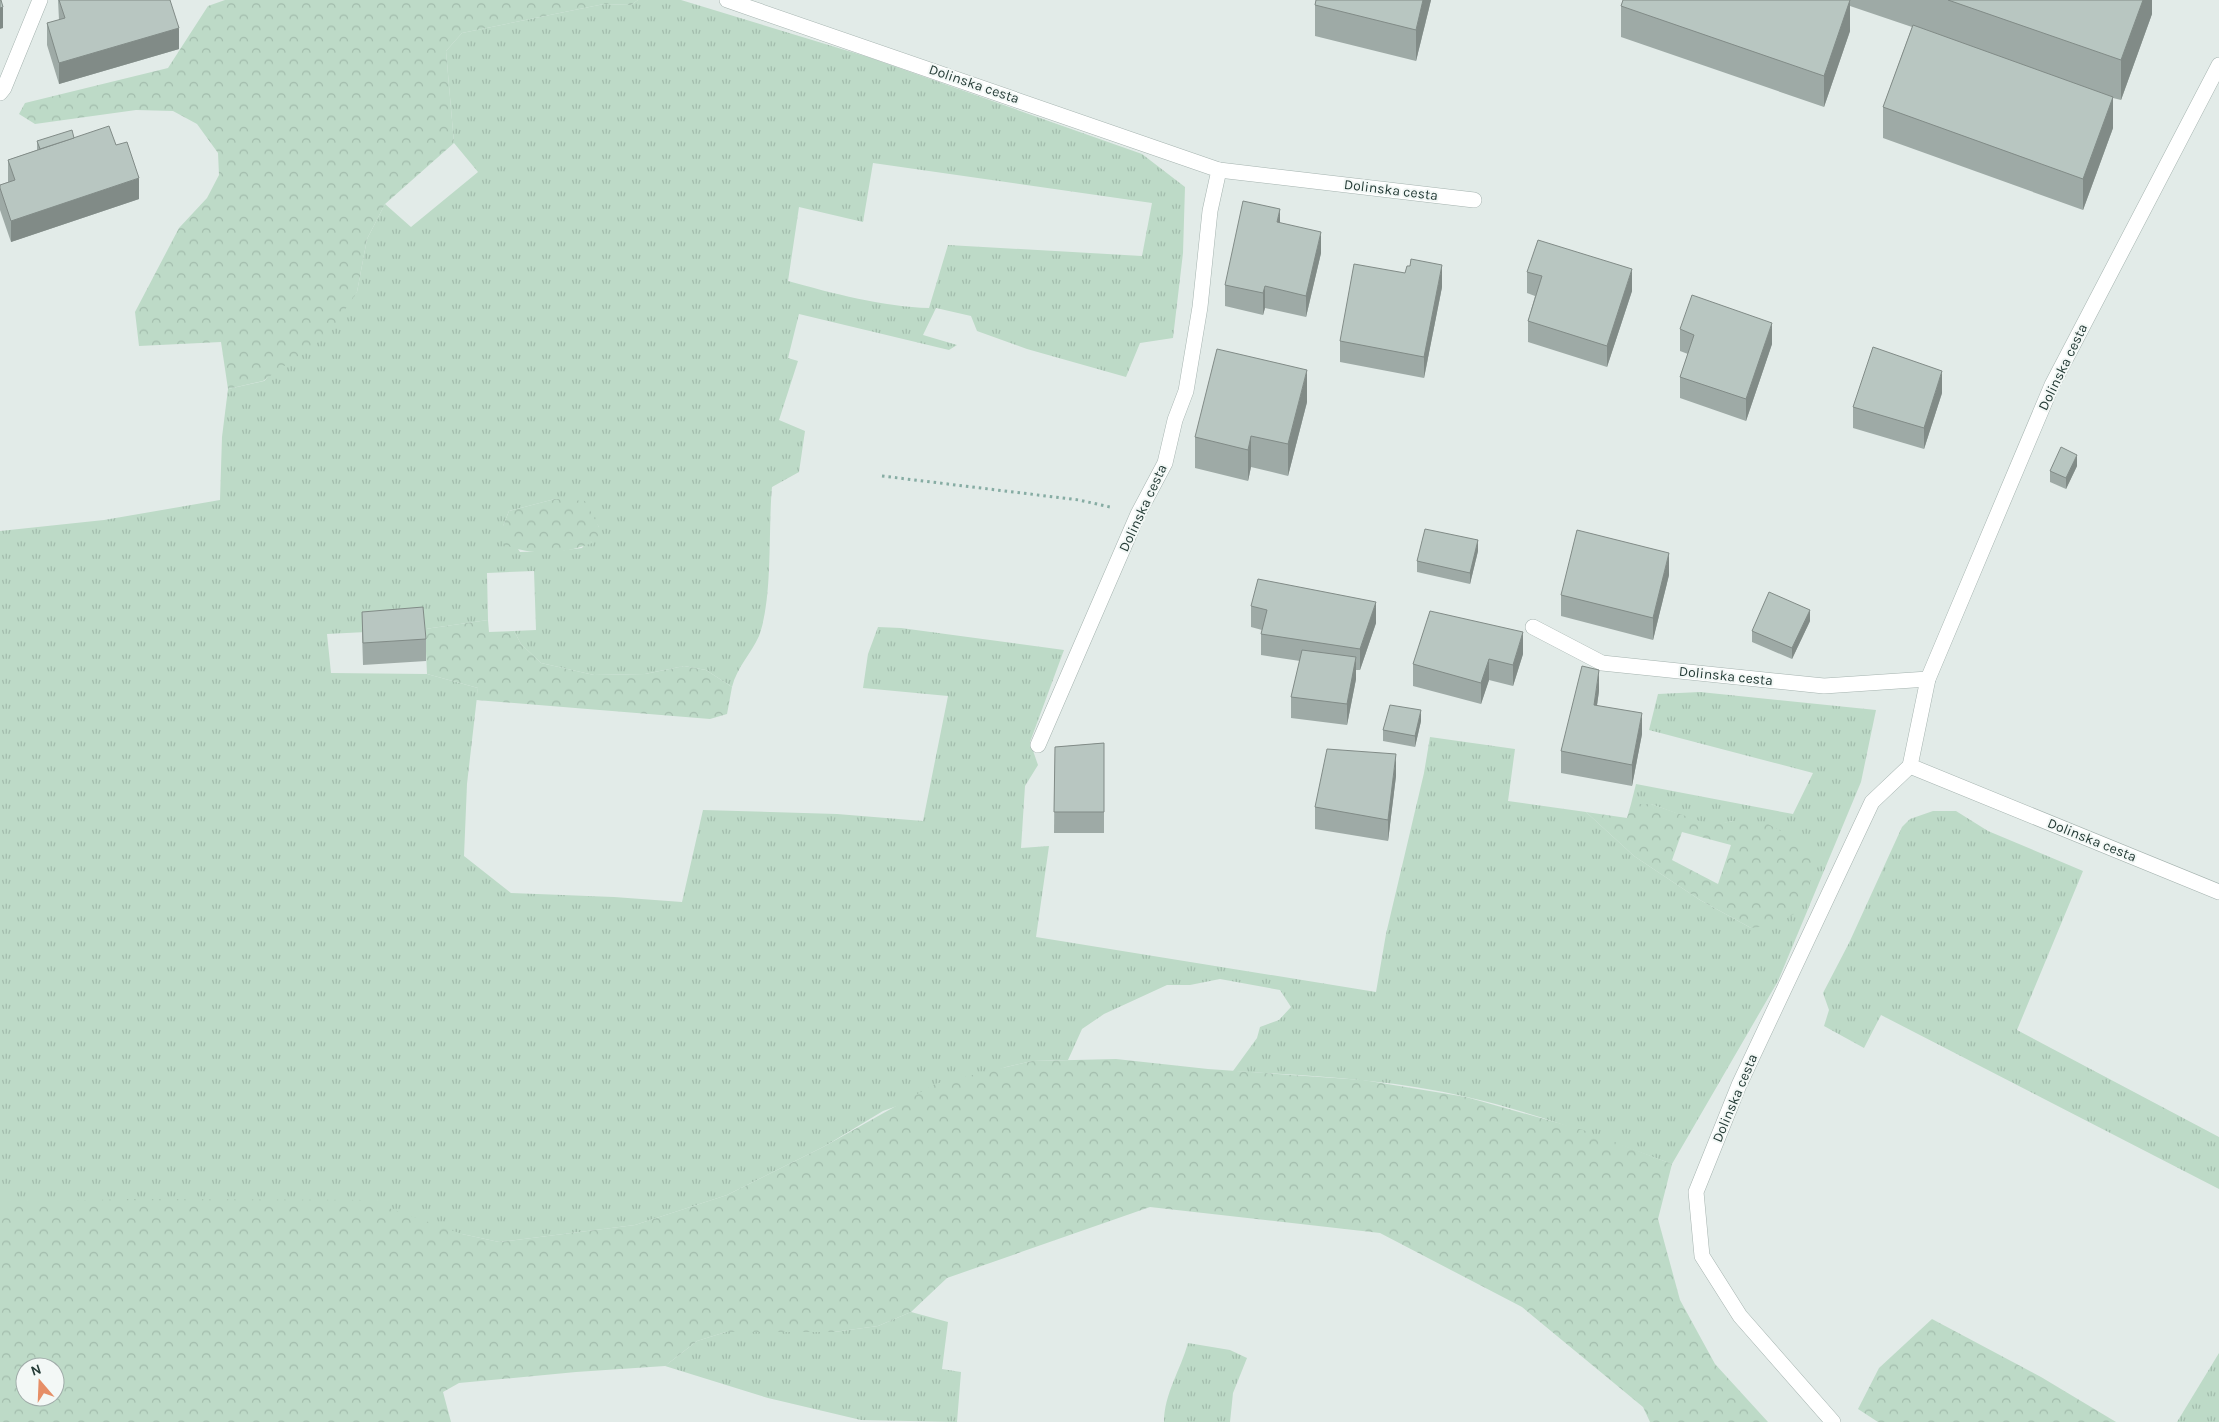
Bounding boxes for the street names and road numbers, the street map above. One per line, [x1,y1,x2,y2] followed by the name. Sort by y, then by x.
[927,61,1021,107] street label: Dolinska cesta
[1343,176,1439,204] street label: Dolinska cesta
[2035,321,2091,413] street label: Dolinska cesta
[1115,462,1171,554] street label: Dolinska cesta
[1678,663,1774,689] street label: Dolinska cesta
[2045,814,2139,866] street label: Dolinska cesta
[1709,1051,1761,1145] street label: Dolinska cesta

